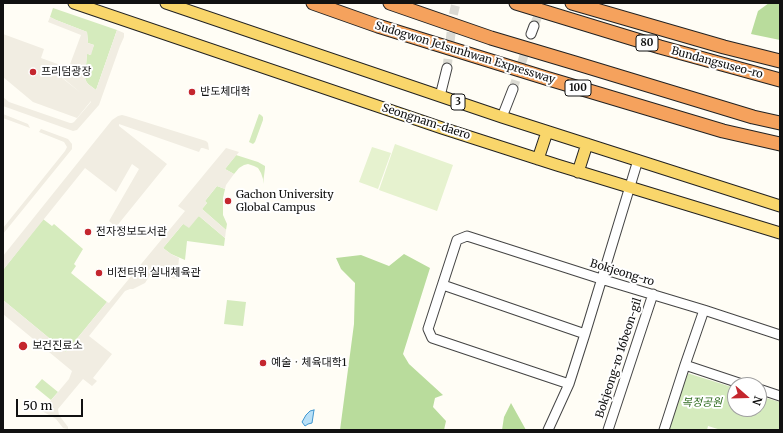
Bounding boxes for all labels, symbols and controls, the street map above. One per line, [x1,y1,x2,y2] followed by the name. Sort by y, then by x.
[373,19,557,87] street label: Sudogwon Je1sunhwan Expressway
[636,35,658,51] road number: 80
[670,44,764,82] street label: Bundangsuseo-ro
[41,65,92,79] place label: 프리덤광장
[28,67,38,77] marker: 프리덤광장
[565,80,591,96] road number: 100
[200,85,251,99] place label: 반도체대학
[187,87,197,97] marker: 반도체대학
[451,94,465,110] road number: 3
[380,102,472,142] street label: Seongnam-daero
[236,188,334,214] place label: Gachon University Global Campus
[223,196,233,206] marker: Gachon University Global Campus
[96,225,167,239] place label: 전자정보도서관
[83,227,93,237] marker: 전자정보도서관
[588,257,656,289] street label: Bokjeong-ro
[107,266,201,280] place label: 비전타워 실내체육관
[94,268,104,278] marker: 비전타워 실내체육관
[593,296,645,420] street label: Bokjeong-ro 16beon-gil
[32,339,83,353] place label: 보건진료소
[17,340,29,352] marker: 보건진료소
[271,356,347,370] place label: 예술ㆍ체육대학1
[258,358,268,368] marker: 예술ㆍ체육대학1
[727,377,767,417] north arrow
[18,391,85,417] scale bar
[749,394,765,407] text: N
[682,396,722,410] park label: 복정공원
[23,398,52,413] text: 50 m

